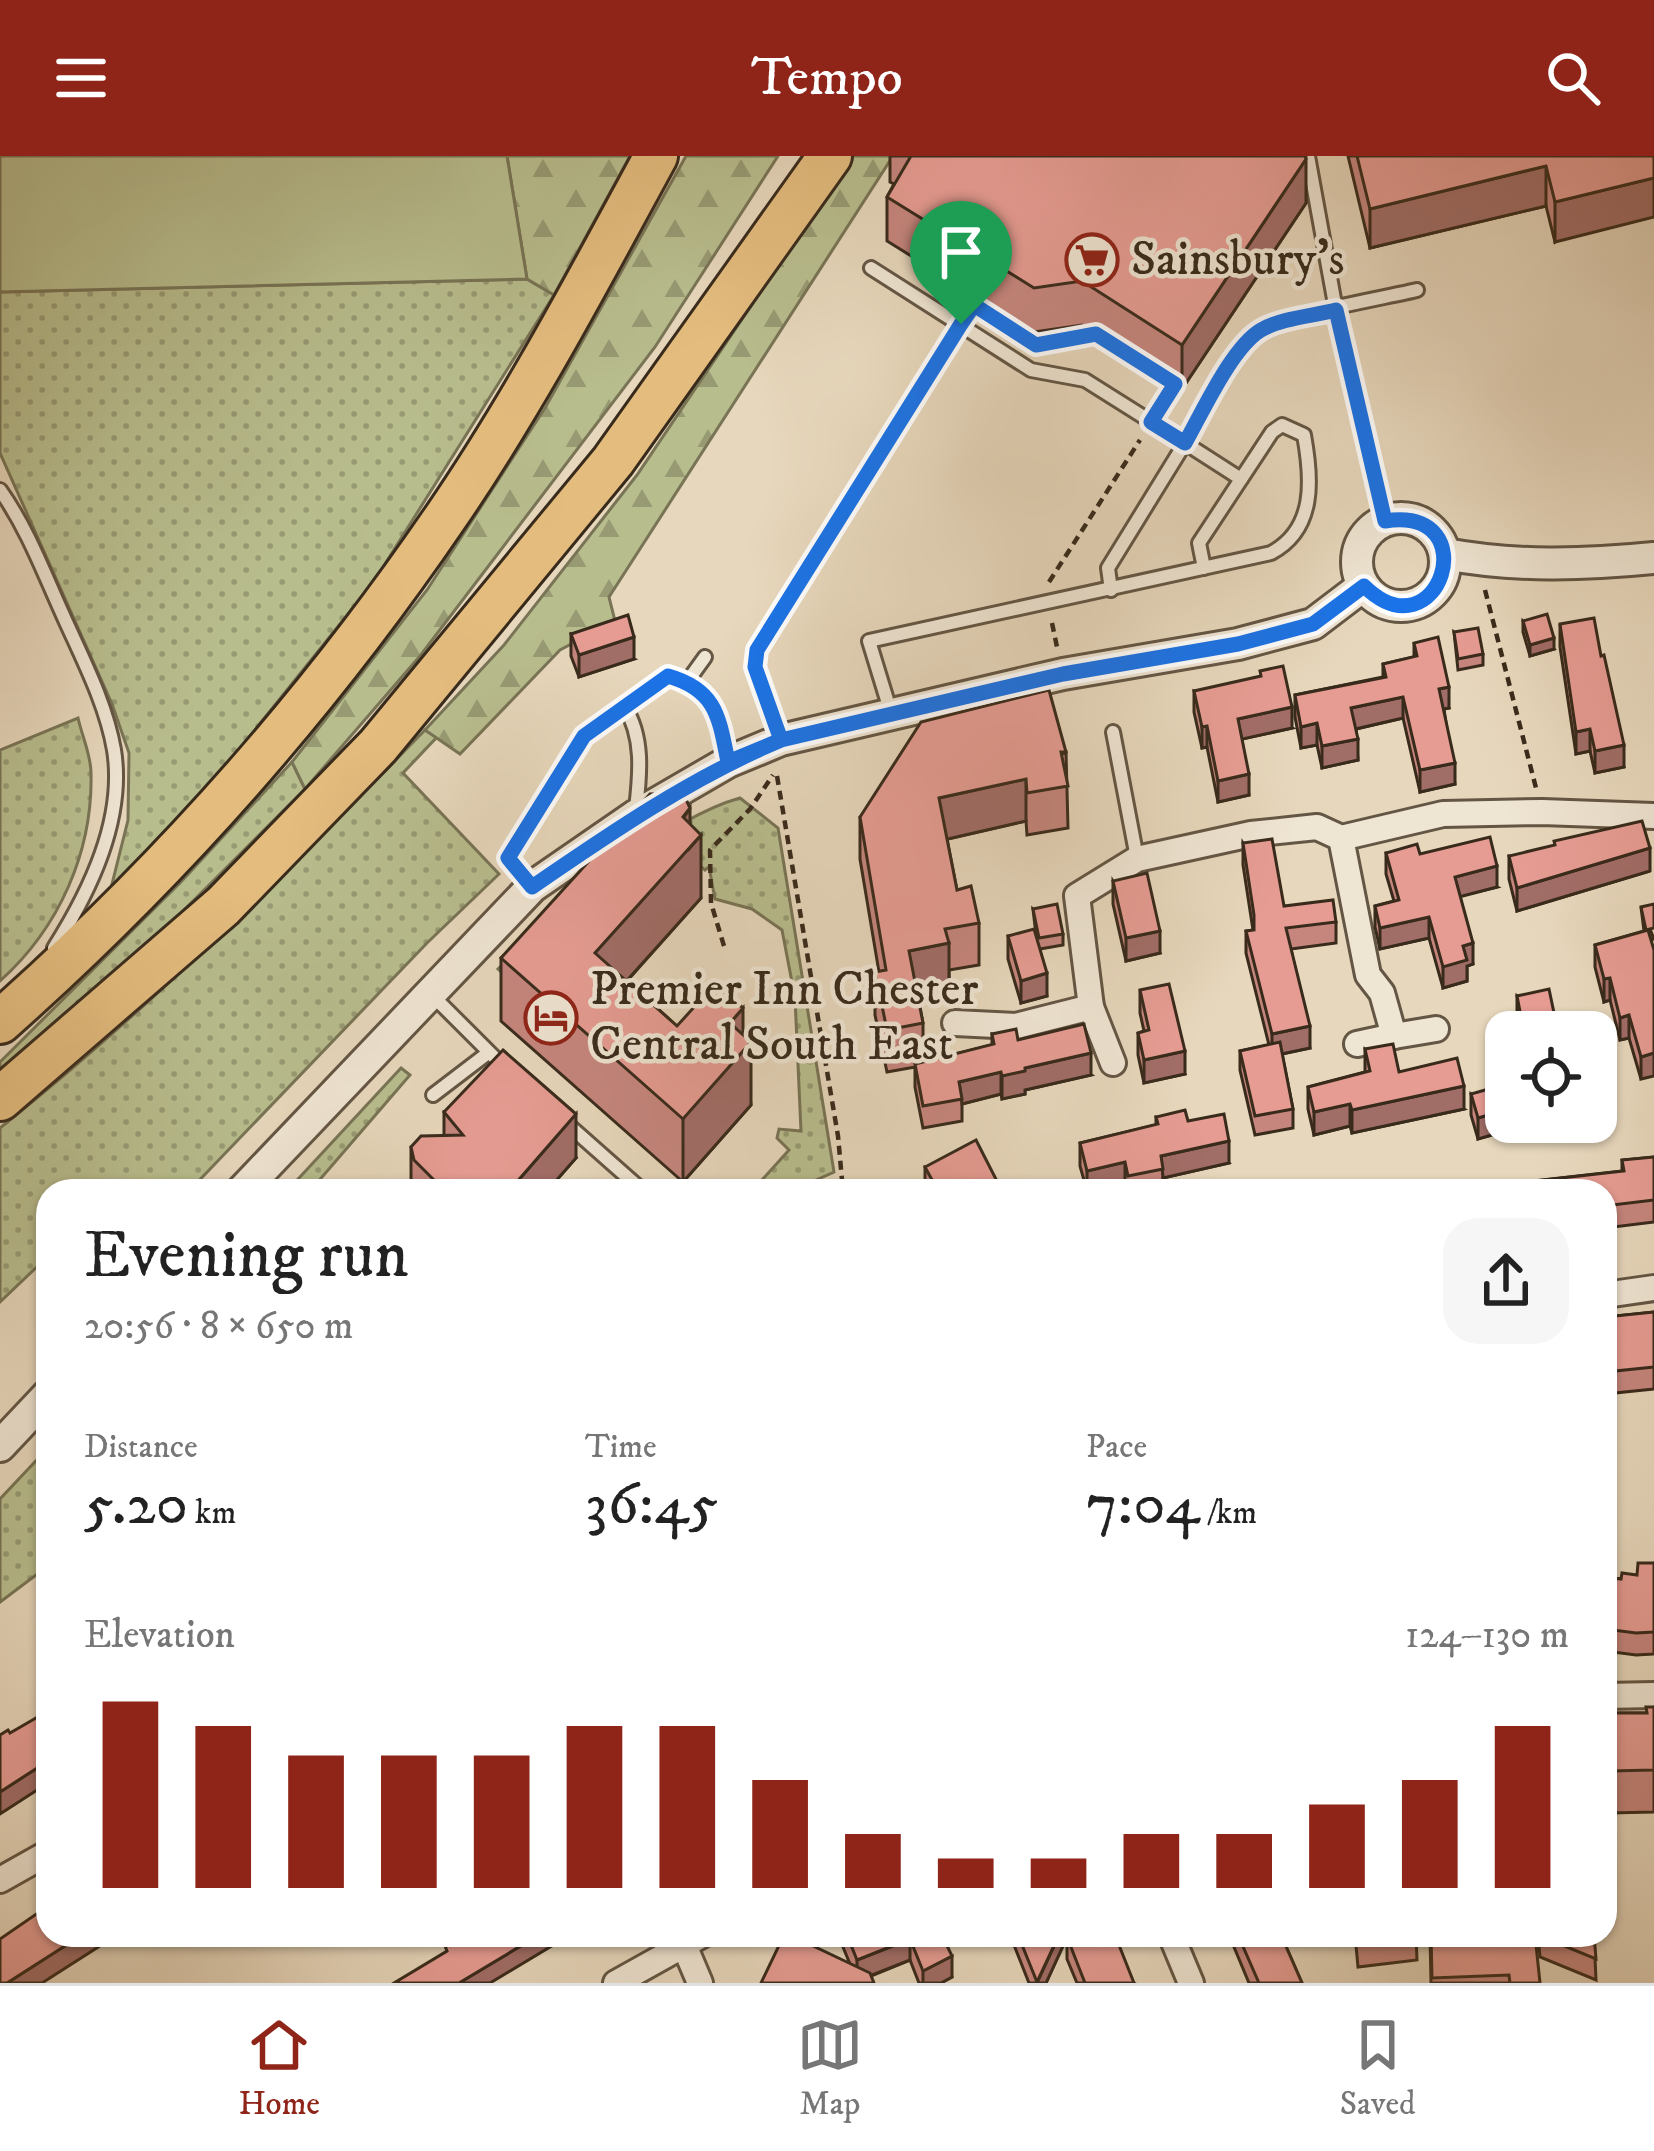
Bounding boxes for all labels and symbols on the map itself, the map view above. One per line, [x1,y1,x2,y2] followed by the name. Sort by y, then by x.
[910,201,1012,324] pin
[1131,230,1345,290] place label: Sainsbury's
[1064,232,1120,288] supermarket icon: Sainsbury's
[590,960,978,1075] place label: Premier Inn Chester Central South East
[523,990,579,1046] hotel icon: Premier Inn Chester Central South East

